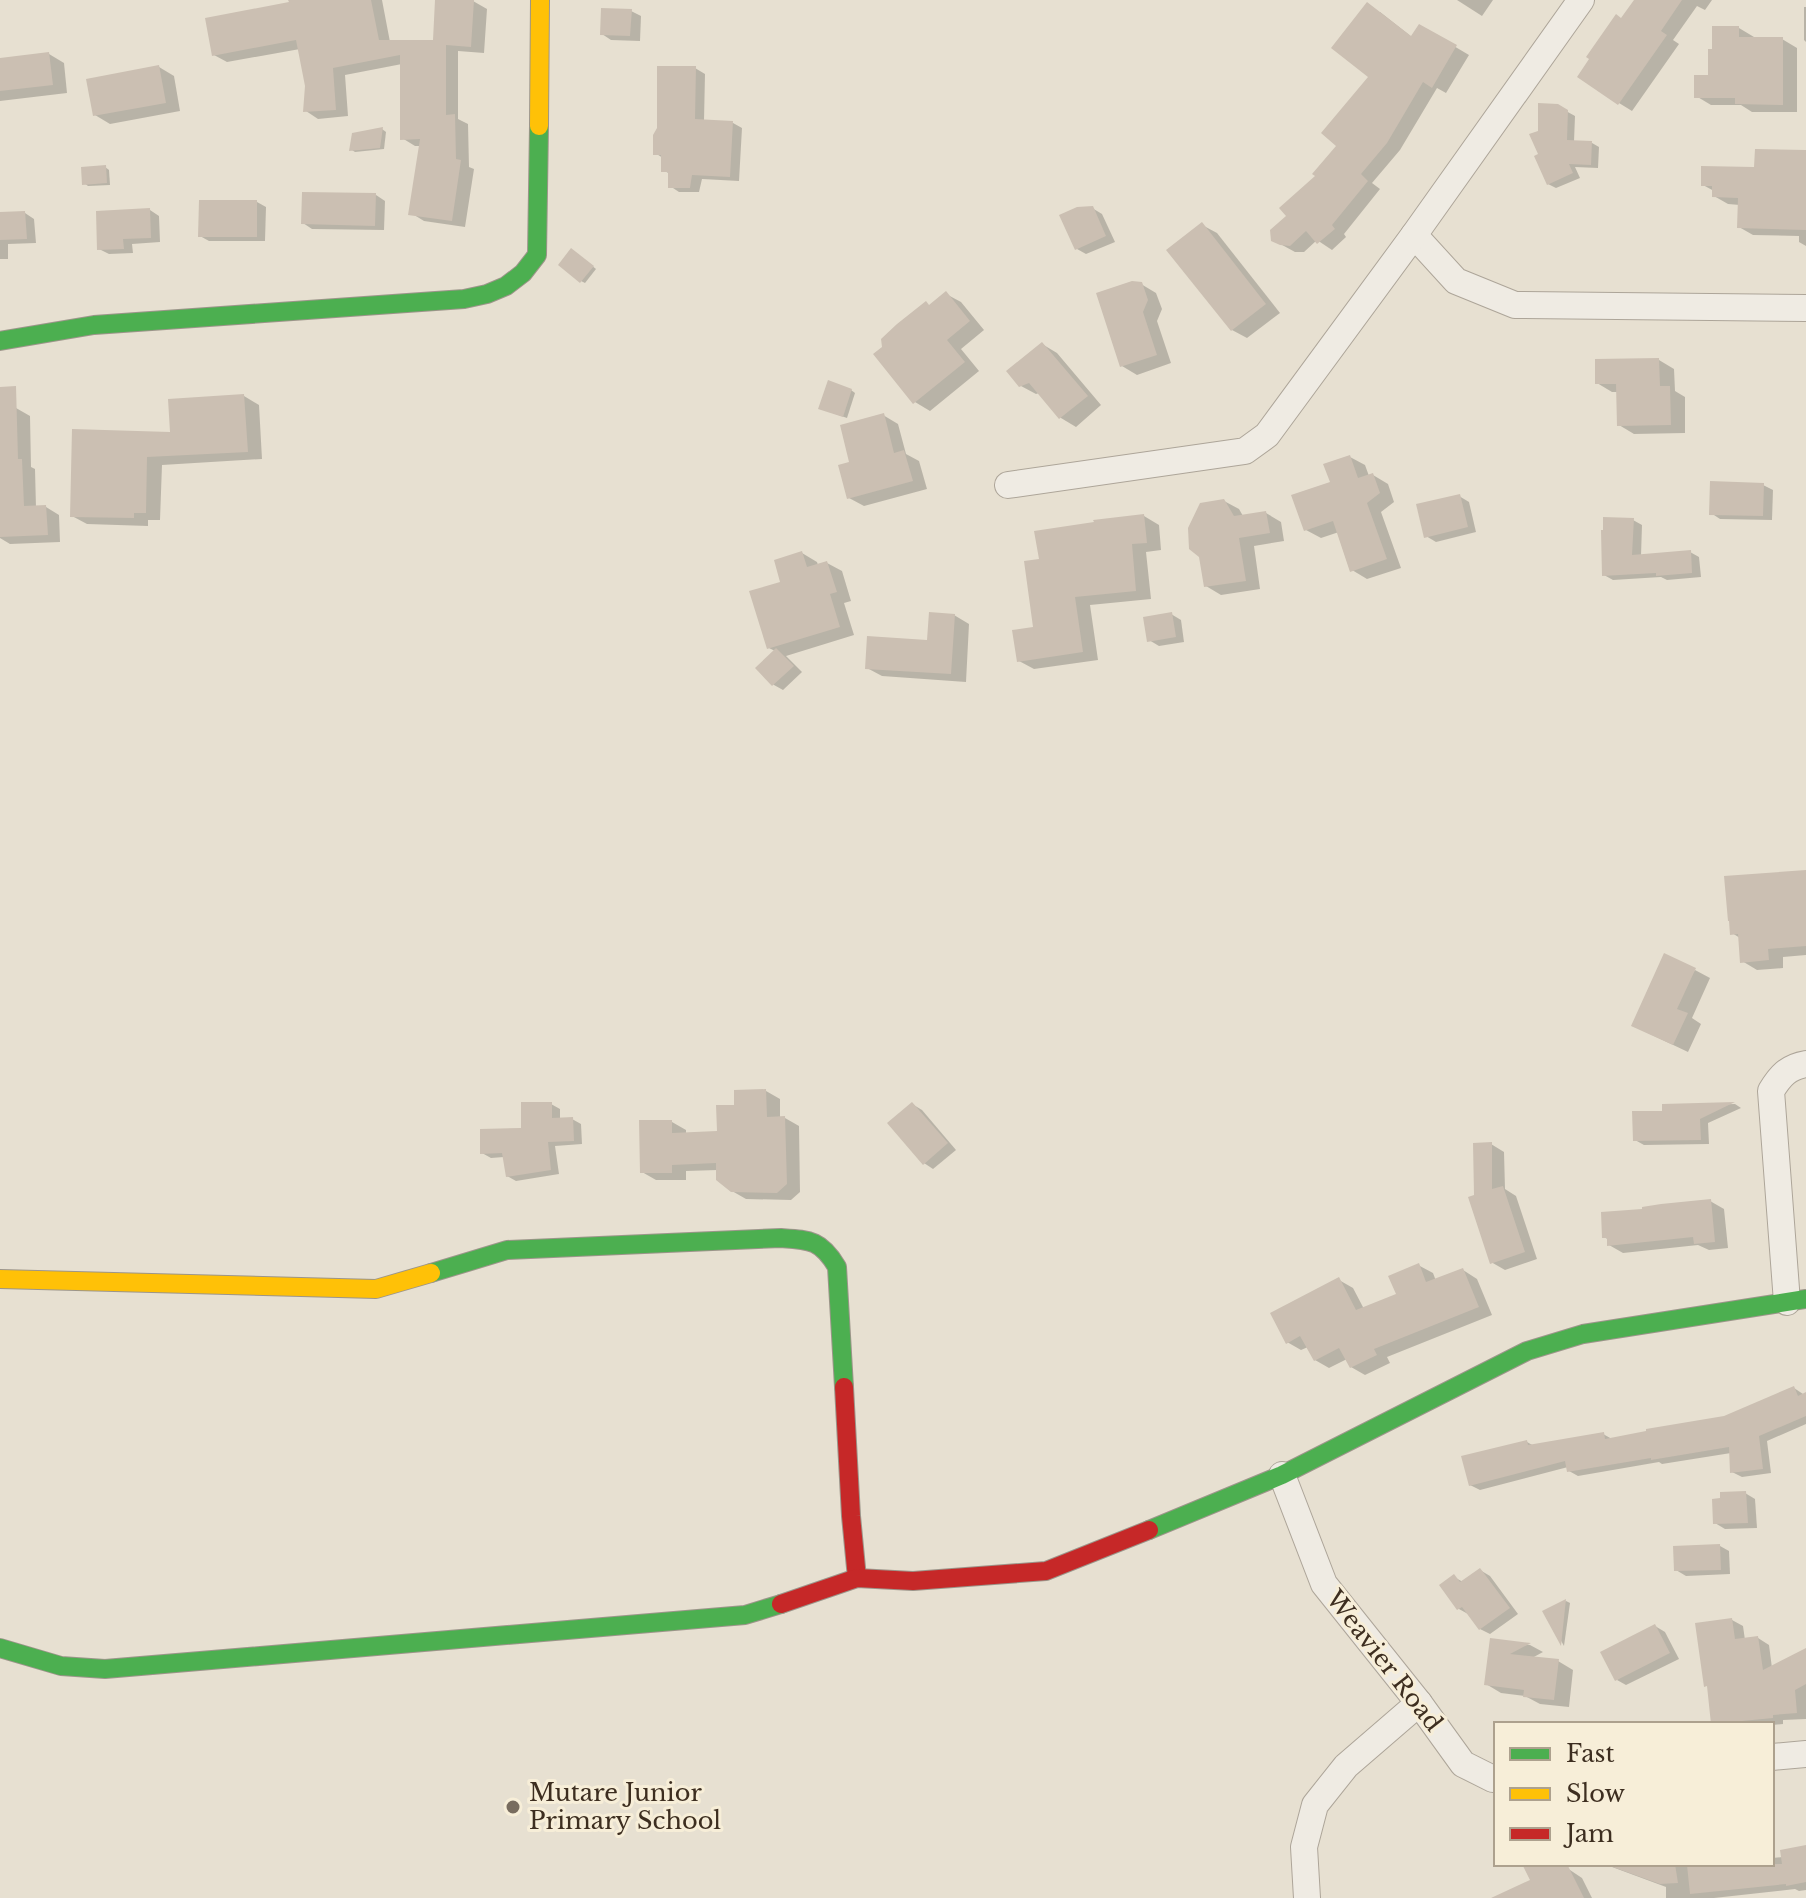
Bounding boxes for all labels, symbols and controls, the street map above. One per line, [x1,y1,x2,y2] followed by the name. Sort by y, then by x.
[1320,1584,1448,1737] street label: Weavier Road
[1494,1722,1774,1866] legend
[1566,1739,1614,1768] text: Fast
[529,1778,721,1835] place label: Mutare Junior Primary School
[1566,1779,1625,1808] text: Slow
[504,1798,522,1816] marker: Mutare Junior Primary School
[1563,1819,1614,1848] text: Jam

